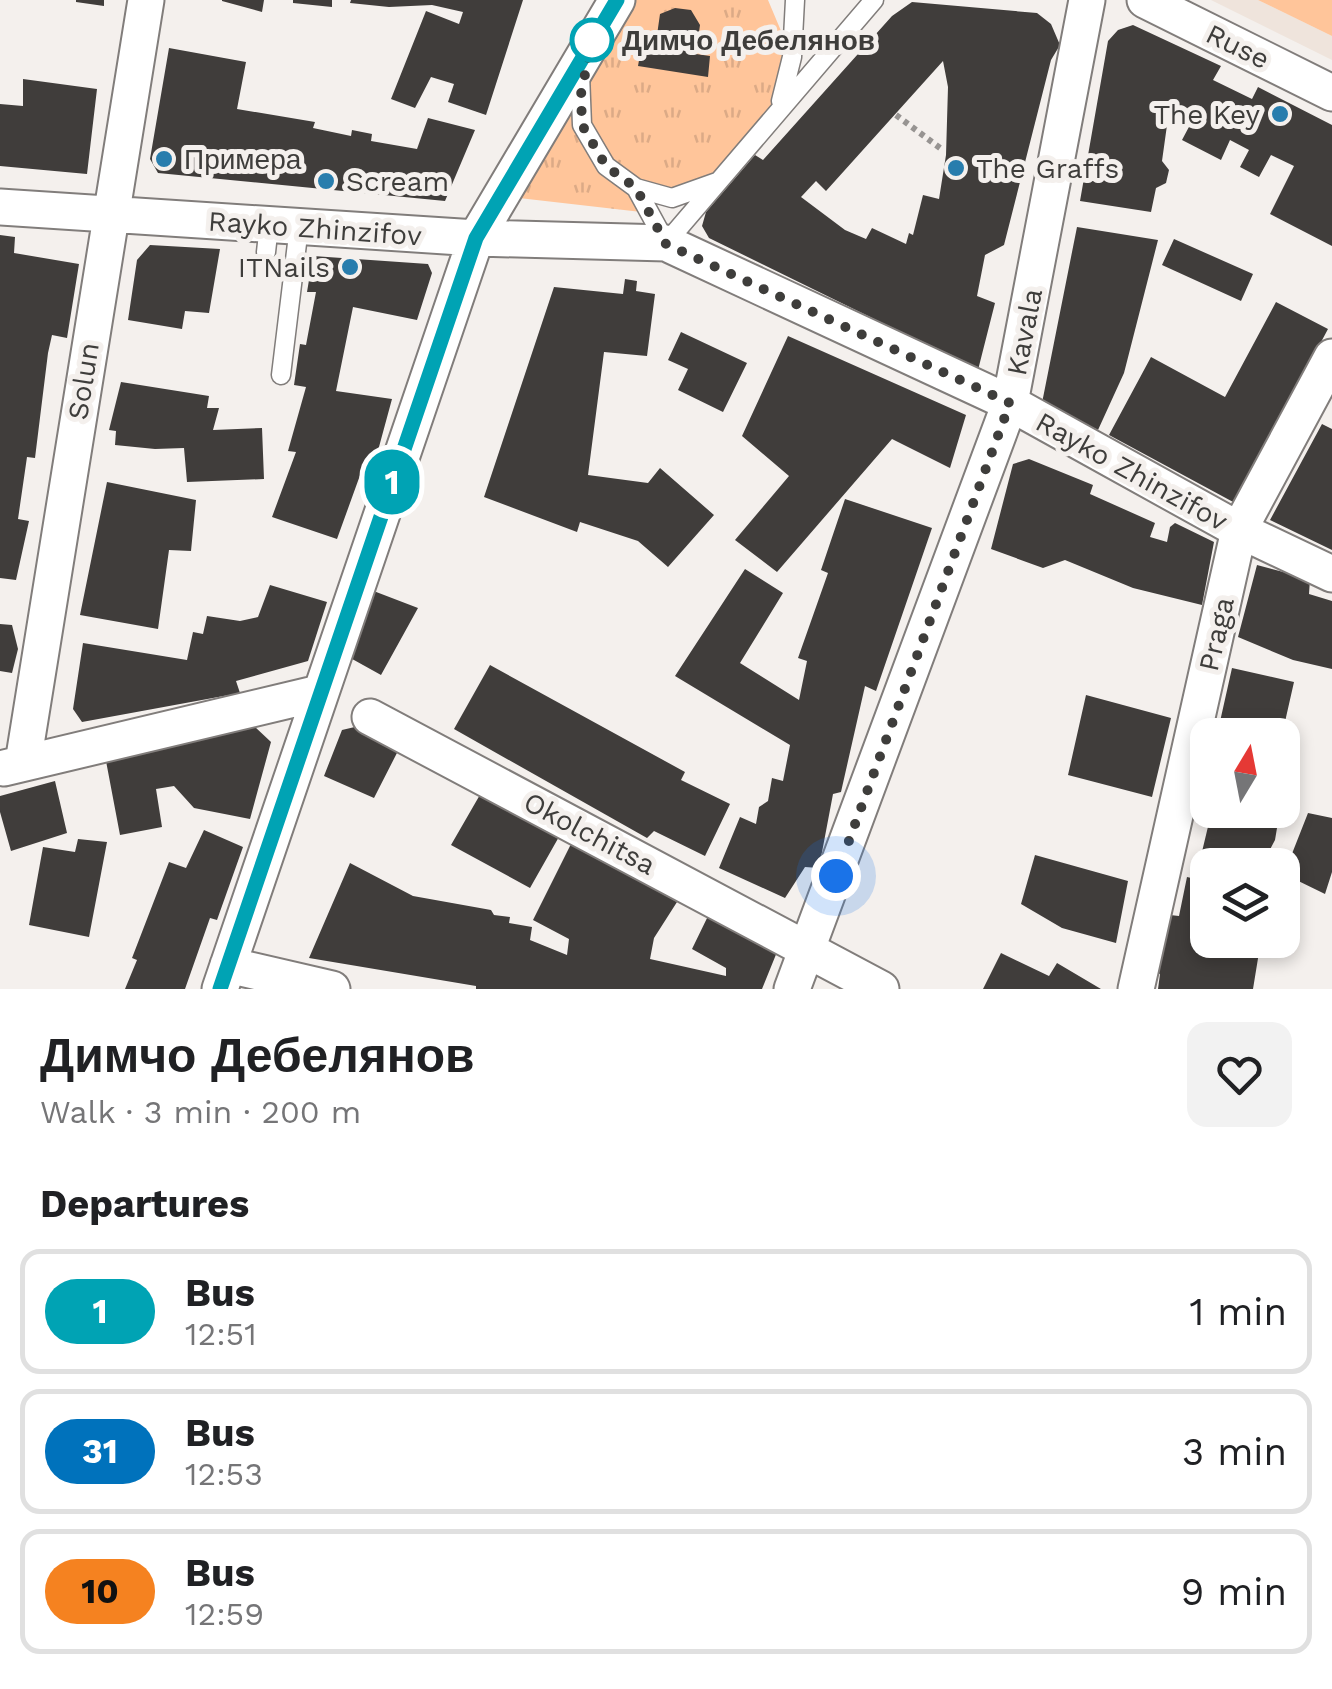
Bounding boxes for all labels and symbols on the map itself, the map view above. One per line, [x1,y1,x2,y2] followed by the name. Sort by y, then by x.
[1201,17,1275,76] street label: Ruse
[571,19,613,61] marker: Димчо Дебелянов
[622,24,875,57] place label: Димчо Дебелянов
[1153,98,1261,131] place label: The Key
[1269,103,1291,125] marker: The Key
[184,143,302,176] place label: Примера
[153,148,175,170] marker: Примера
[976,152,1119,185] place label: The Graffs
[945,157,967,179] marker: The Graffs
[346,165,449,198] place label: Scream
[315,170,337,192] marker: Scream
[207,205,423,252] street label: Rayko Zhinzifov
[238,251,330,284] place label: ITNails
[339,256,361,278] marker: ITNails
[1000,286,1049,378] street label: Kavala
[61,340,106,422] street label: Solun
[1030,405,1234,538] street label: Rayko Zhinzifov
[360,450,424,514] line badge: 1
[1192,594,1241,674] street label: Praga
[1190,718,1300,828] north arrow
[518,785,661,882] street label: Okolchitsa
[811,851,861,901] your location

